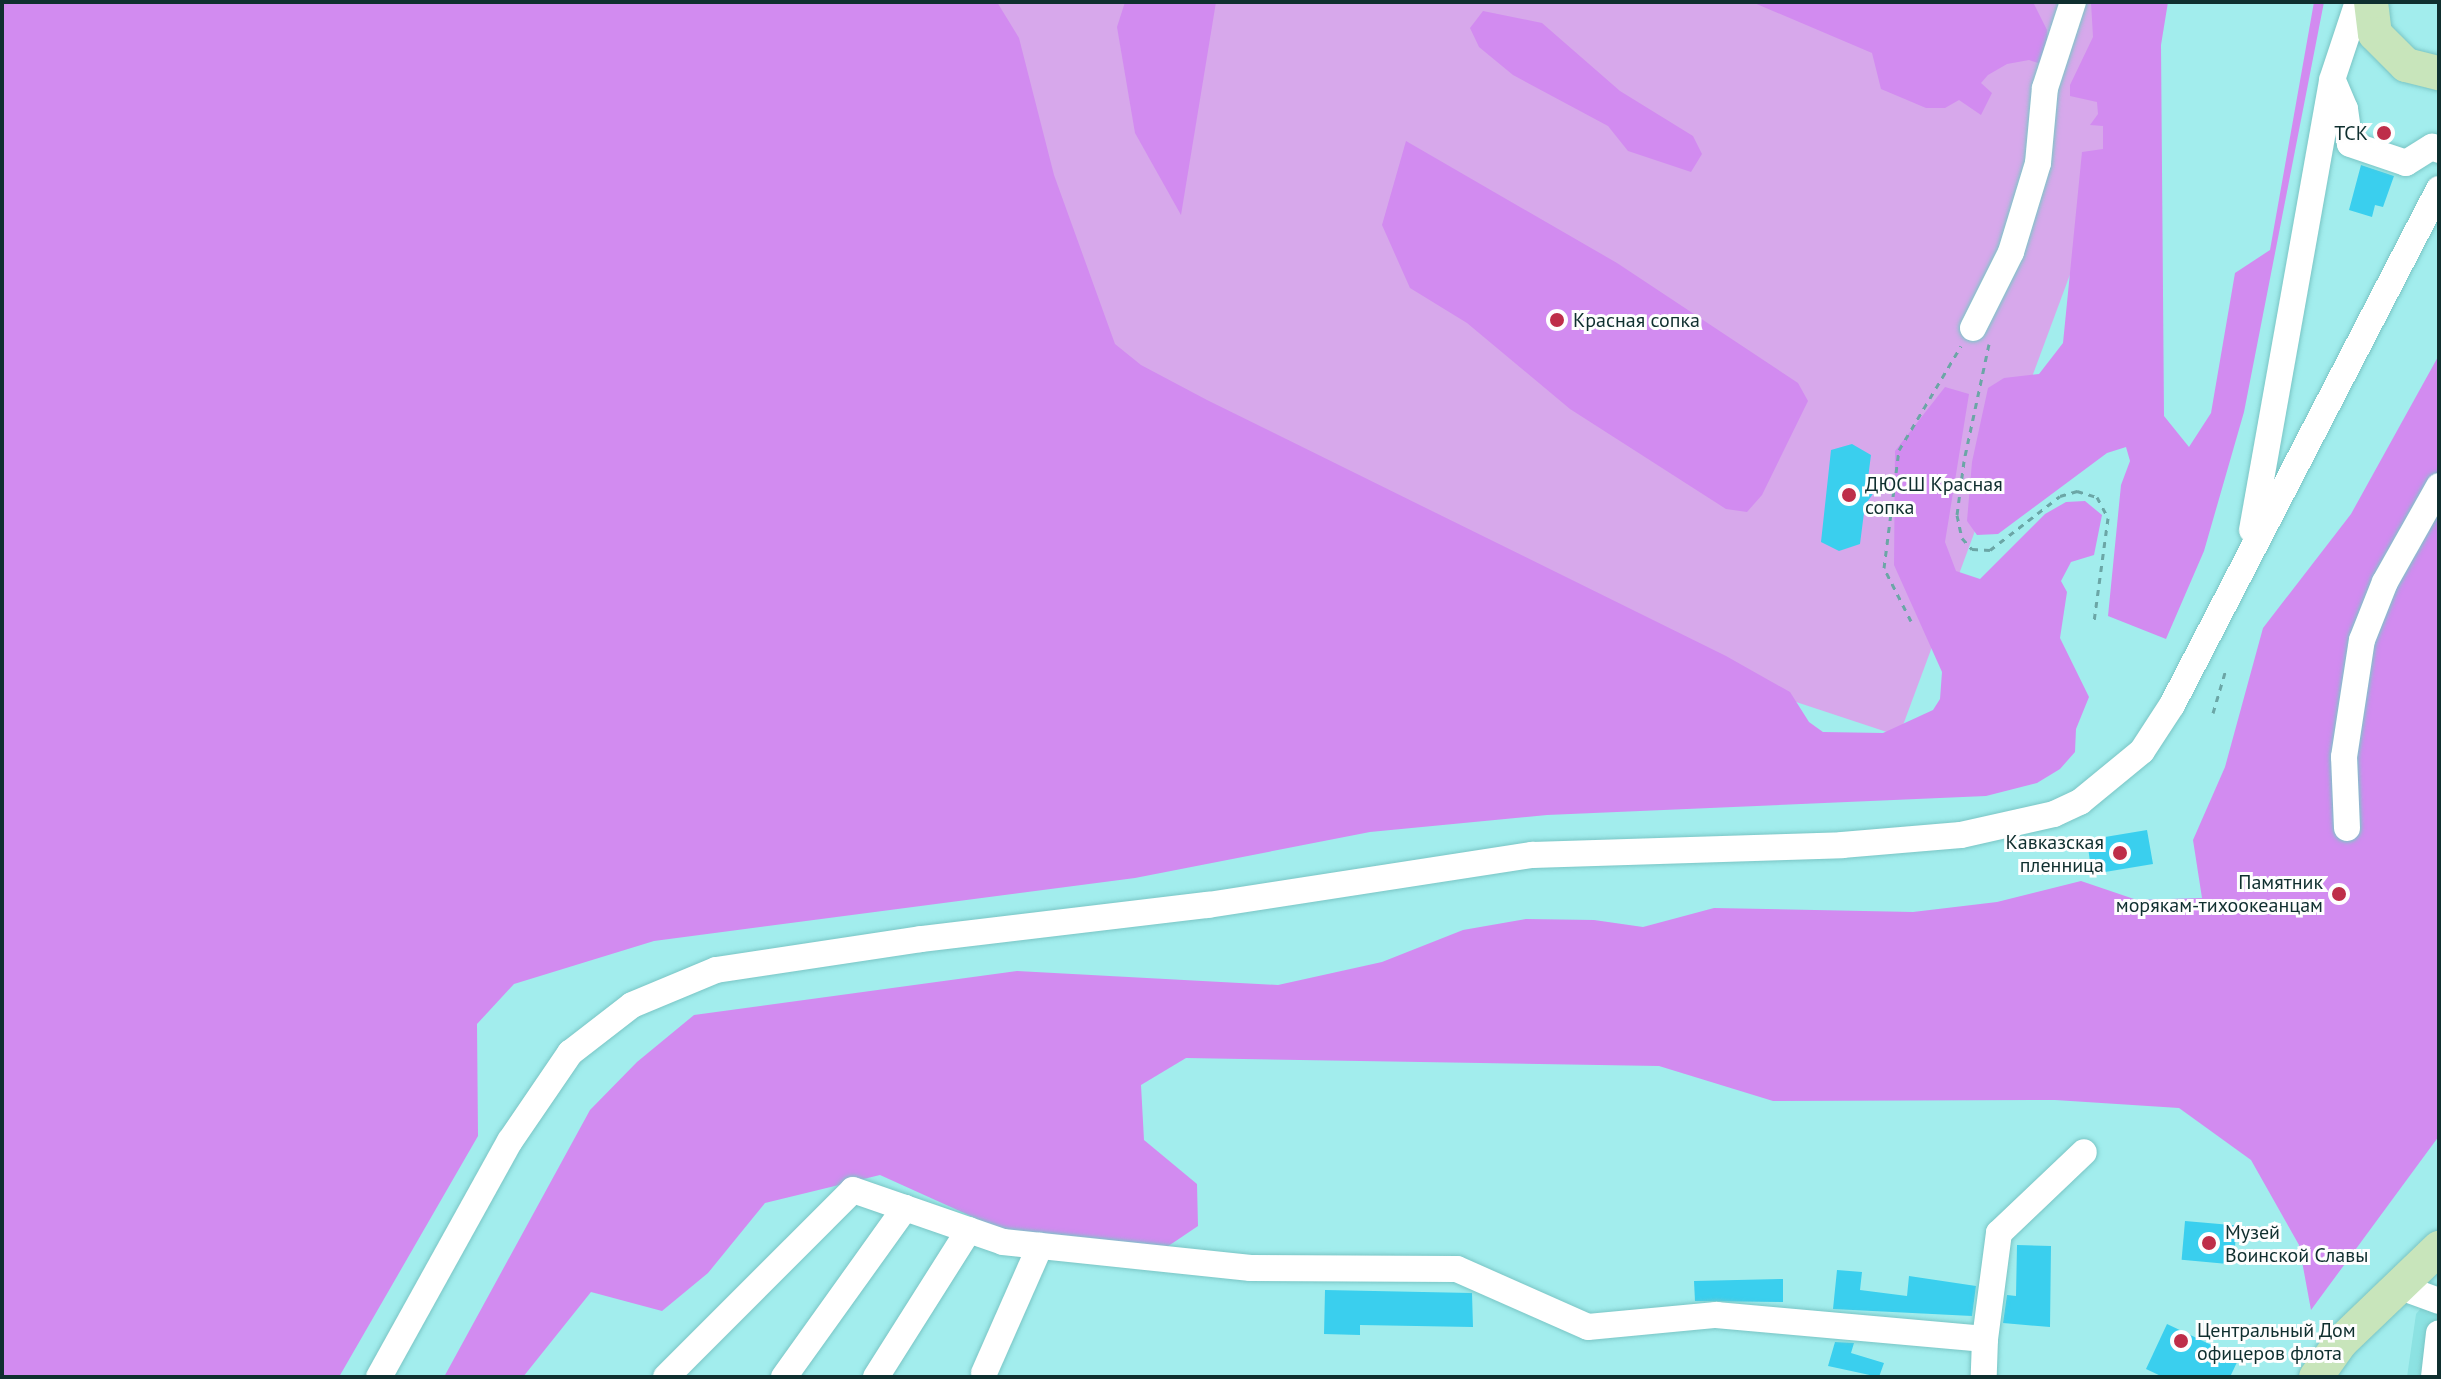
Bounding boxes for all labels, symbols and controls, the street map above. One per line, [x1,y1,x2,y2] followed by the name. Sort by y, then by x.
[2334,121,2368,145] place label: ТСК
[2375,124,2393,142] marker: ТСК
[1573,308,1700,332] place label: Красная сопка
[1548,311,1566,329] marker: Красная сопка
[1865,472,2003,519] place label: ДЮСШ Красная сопка
[1840,486,1858,504] marker: ДЮСШ Красная сопка
[2006,830,2104,877] place label: Кавказская пленница
[2111,844,2129,862] marker: Кавказская пленница
[2116,870,2323,917] place label: Памятник морякам-тихоокеанцам
[2330,885,2348,903] marker: Памятник морякам-тихоокеанцам
[2225,1220,2368,1267] place label: Музей Воинской Славы
[2200,1234,2218,1252] marker: Музей Воинской Славы
[2197,1318,2356,1365] place label: Центральный Дом офицеров флота
[2172,1332,2190,1350] marker: Центральный Дом офицеров флота

